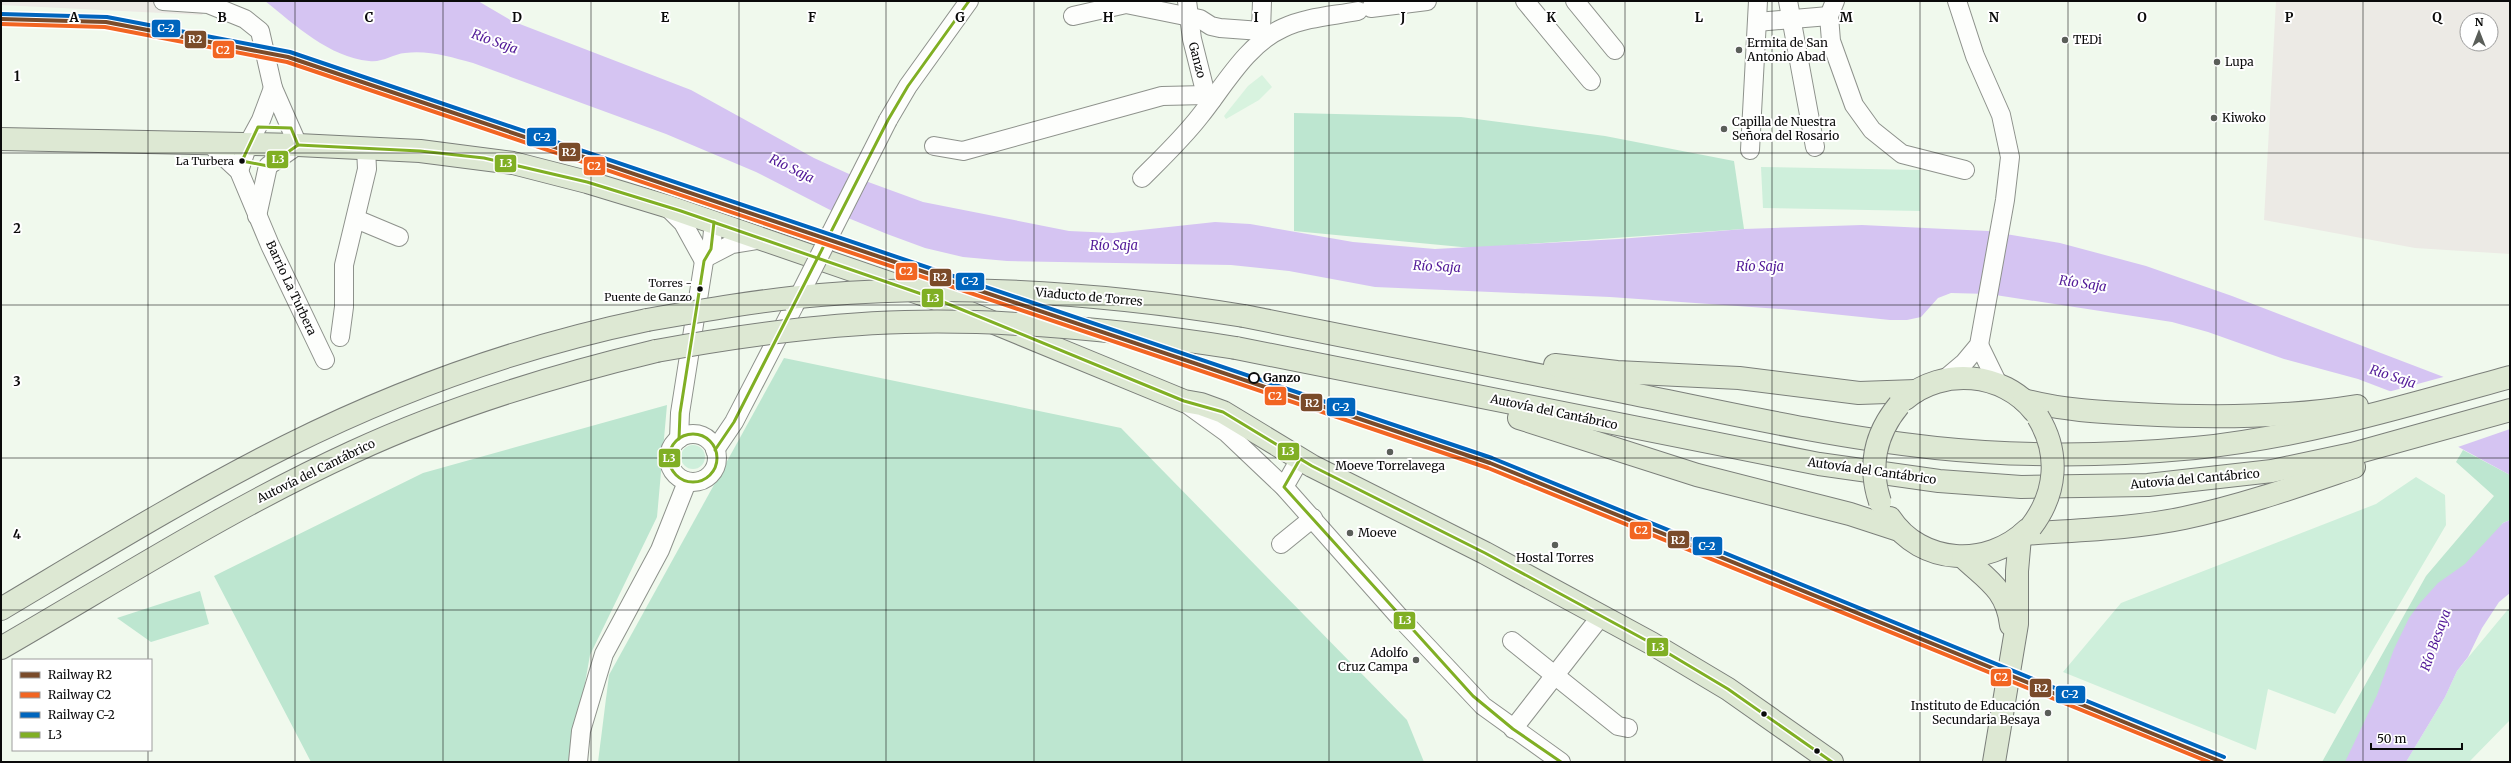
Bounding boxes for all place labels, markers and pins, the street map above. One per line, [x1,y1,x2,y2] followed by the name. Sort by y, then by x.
[2073,32,2102,47] place label: TEDi
[1746,35,1828,64] place label: Ermita de San Antonio Abad
[2060,35,2070,45] marker: TEDi
[1734,45,1744,55] marker: Ermita de San Antonio Abad
[2225,54,2254,69] place label: Lupa
[2212,57,2222,67] marker: Lupa
[2222,110,2266,125] place label: Kiwoko
[2209,113,2219,123] marker: Kiwoko
[1732,114,1839,143] place label: Capilla de Nuestra Señora del Rosario
[1719,124,1729,134] marker: Capilla de Nuestra Señora del Rosario
[176,154,234,168] place label: La Turbera
[237,156,247,166] marker: La Turbera
[604,276,693,304] place label: Torres - Puente de Ganzo
[695,284,705,294] marker: Torres - Puente de Ganzo
[1263,370,1300,385] place label: Ganzo
[1248,372,1260,384] marker: Ganzo
[1385,447,1395,457] marker: Moeve Torrelavega
[1335,458,1445,473] place label: Moeve Torrelavega
[1358,525,1396,540] place label: Moeve
[1345,528,1355,538] marker: Moeve
[1550,540,1560,550] marker: Hostal Torres
[1516,550,1594,565] place label: Hostal Torres
[1338,645,1409,674] place label: Adolfo Cruz Campa
[1411,655,1421,665] marker: Adolfo Cruz Campa
[1911,698,2041,727] place label: Instituto de Educación Secundaria Besaya
[2043,708,2053,718] marker: Instituto de Educación Secundaria Besaya
[1759,709,1769,719] unlabelled marker
[1812,746,1822,756] unlabelled marker

